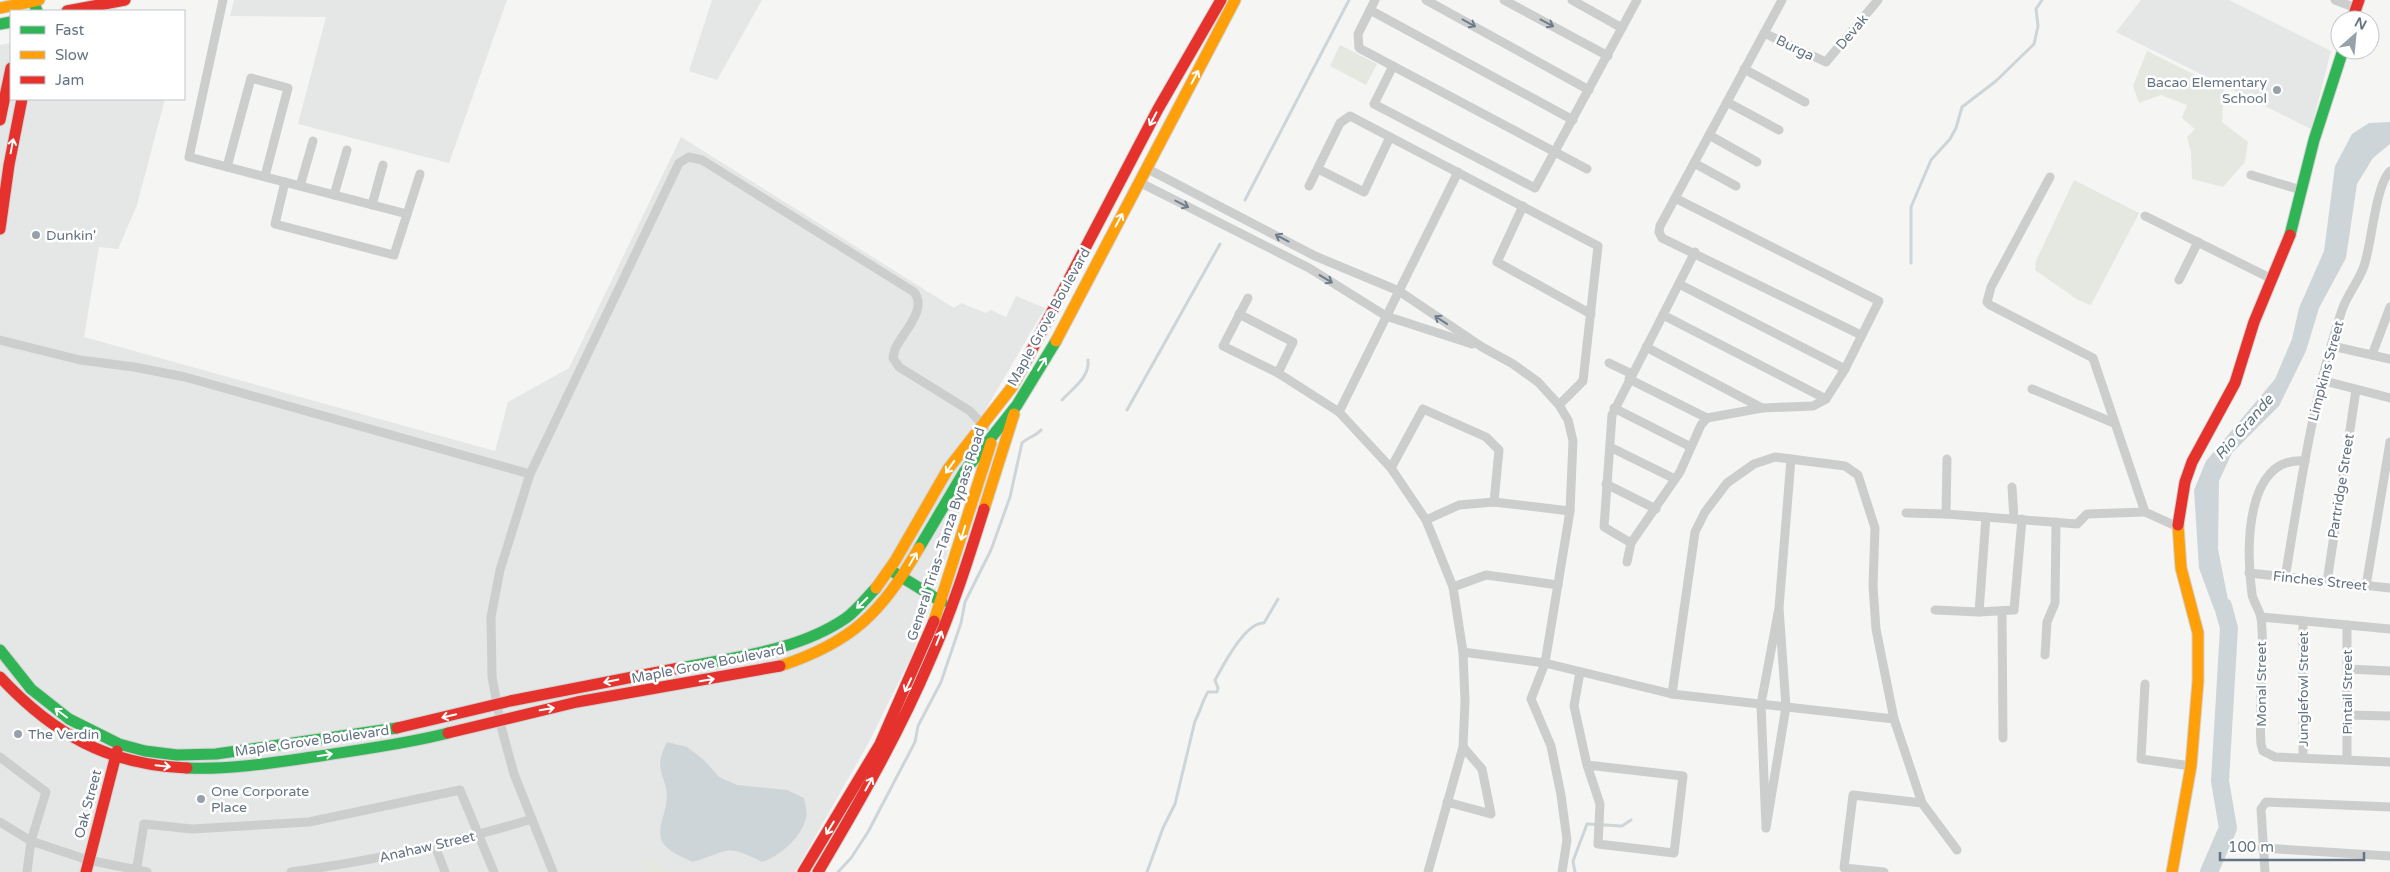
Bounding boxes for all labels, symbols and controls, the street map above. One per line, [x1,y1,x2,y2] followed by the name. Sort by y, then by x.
[10,10,185,100] legend
[2330,10,2380,60] north arrow
[1832,11,1872,53] street label: Devak
[2352,14,2370,34] text: N
[1461,19,1475,29] one-way arrow
[1539,19,1554,28] one-way arrow
[55,21,85,39] text: Fast
[1773,32,1817,64] street label: Burga
[55,46,89,64] text: Slow
[1191,70,1200,85] one-way arrow
[55,71,84,89] text: Jam
[2146,74,2267,107] place label: Bacao Elementary School
[2271,84,2283,96] marker: Bacao Elementary School
[1148,111,1158,126] one-way arrow
[8,138,17,154] one-way arrow
[1174,200,1189,209] one-way arrow
[1114,213,1124,228] one-way arrow
[46,227,96,244] place label: Dunkin'
[30,229,42,241] marker: Dunkin'
[1274,233,1289,243] one-way arrow
[1004,245,1094,389] street label: Maple Grove Boulevard
[1319,274,1333,284] one-way arrow
[1435,315,1449,325] one-way arrow
[2304,318,2348,423] street label: Limpkins Street
[1038,357,1048,371] one-way arrow
[2211,390,2278,463] water label: Rio Grande
[903,425,989,643] street label: General Trias–Tanza Bypass Road
[2324,432,2358,540] street label: Partridge Street
[945,460,955,474] one-way arrow
[957,524,967,540] one-way arrow
[908,552,918,567] one-way arrow
[2272,568,2369,594] street label: Finches Street
[856,597,868,609] one-way arrow
[935,631,944,646] one-way arrow
[2295,631,2312,747] street label: Junglefowl Street
[630,641,786,687] street label: Maple Grove Boulevard
[2253,641,2270,727] street label: Monal Street
[2339,649,2356,734] street label: Pintail Street
[699,675,715,684] one-way arrow
[603,677,619,687] one-way arrow
[902,677,912,692] one-way arrow
[539,704,555,714] one-way arrow
[54,708,68,718] one-way arrow
[442,711,458,721] one-way arrow
[234,722,390,760] street label: Maple Grove Boulevard
[28,726,99,743] place label: The Verdin
[12,728,24,740] marker: The Verdin
[317,750,333,760] one-way arrow
[155,761,171,771] one-way arrow
[71,767,105,840] street label: Oak Street
[864,777,874,792] one-way arrow
[211,783,309,816] place label: One Corporate Place
[195,793,207,805] marker: One Corporate Place
[824,820,834,834] one-way arrow
[377,828,477,866] street label: Anahaw Street
[2220,830,2364,862] scale bar
[2228,838,2274,856] text: 100 m

